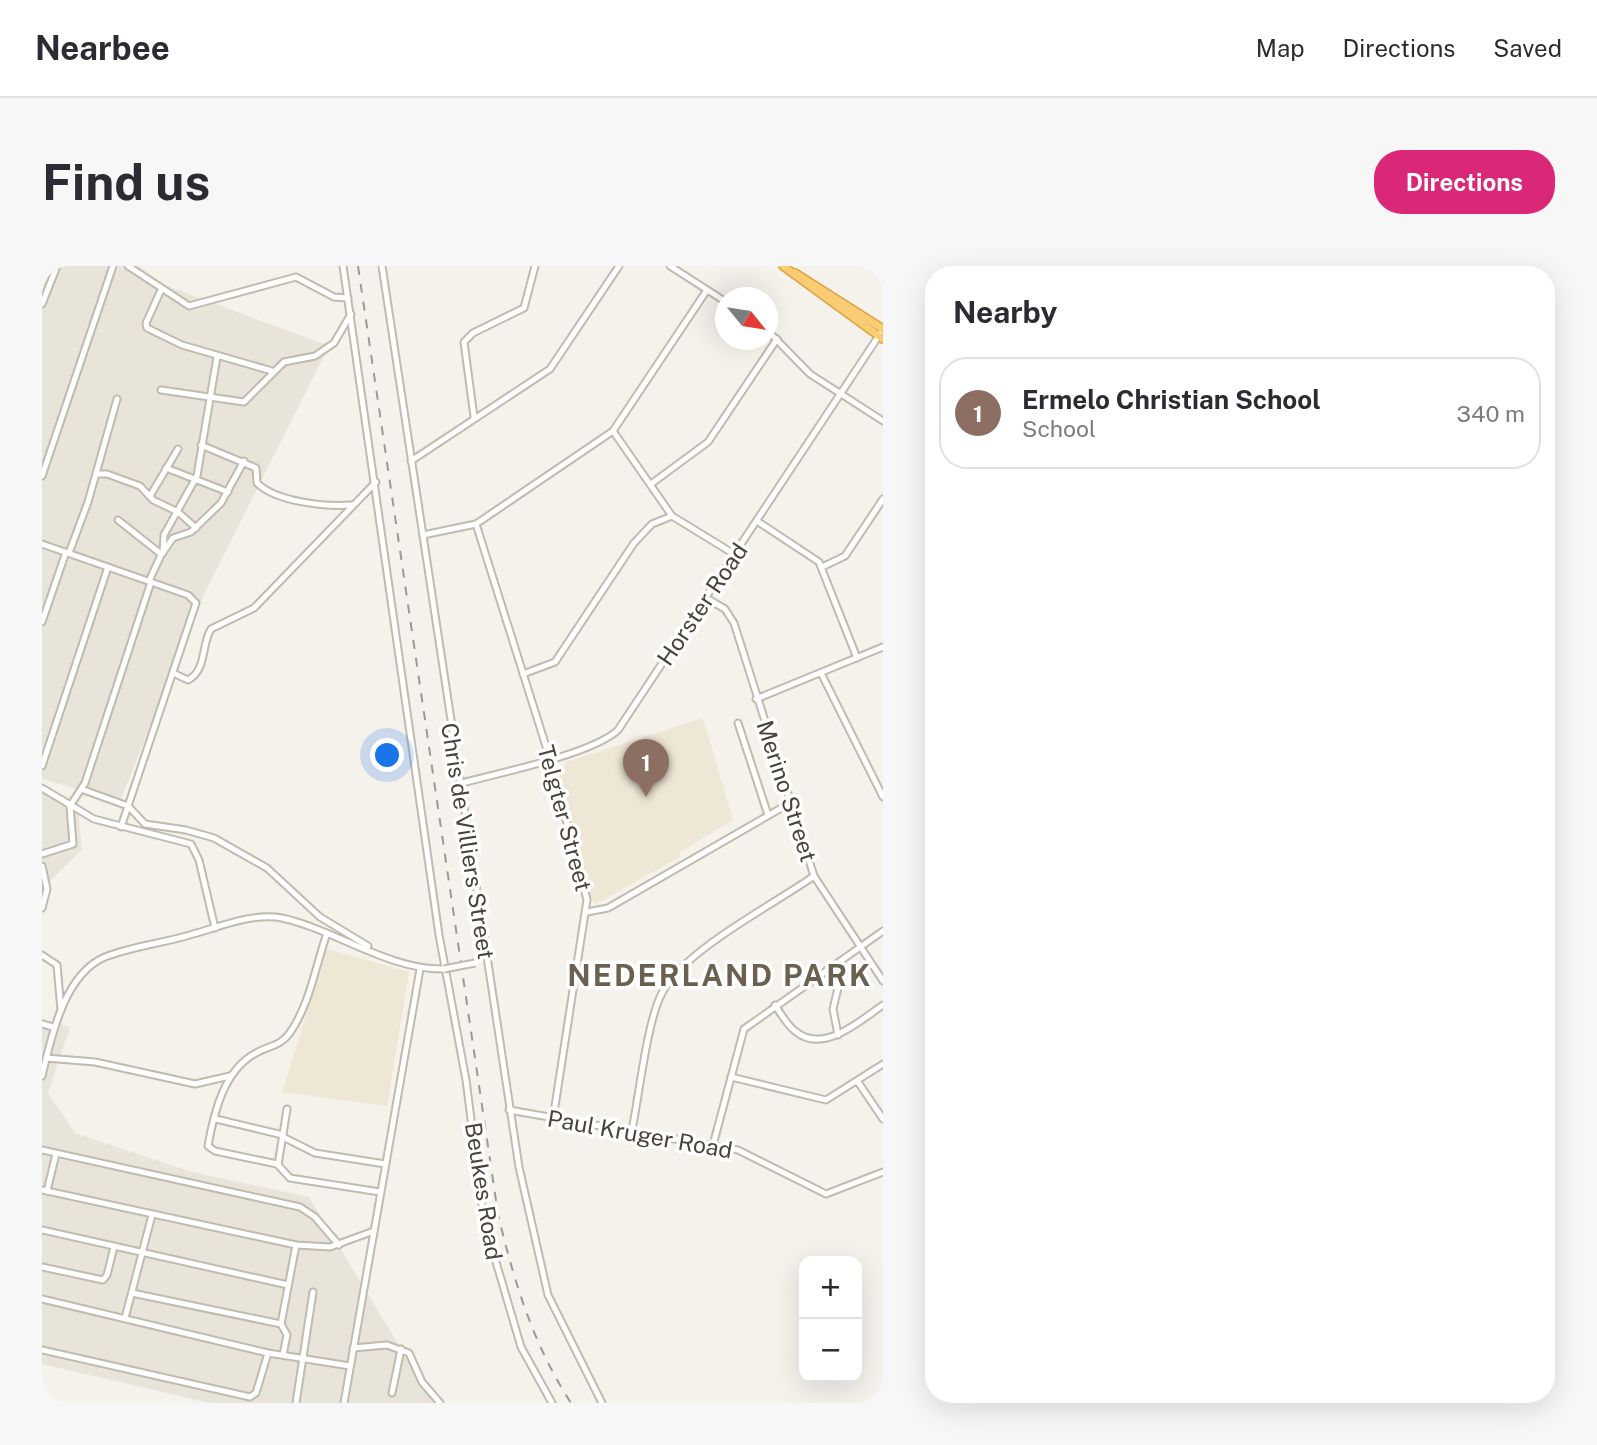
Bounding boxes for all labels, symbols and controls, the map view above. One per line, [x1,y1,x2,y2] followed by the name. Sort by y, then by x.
[35,29,170,67] text: Nearbee
[1256,34,1305,62] text: Map
[1343,34,1455,62] text: Directions
[1493,34,1562,62] text: Saved
[1374,150,1555,214] button: Directions
[42,153,210,211] text: Find us
[715,287,778,350] north arrow
[953,294,1057,330] text: Nearby
[1022,384,1321,415] text: Ermelo Christian School
[973,400,983,427] text: 1
[1457,400,1525,427] text: 340 m
[1022,415,1096,442] text: School
[651,538,753,670] street label: Horster Road
[751,717,823,865] street label: Merino Street
[436,721,500,961] street label: Chris de Villiers Street
[370,738,404,772] your location
[623,739,669,797] pin: 1
[533,742,597,894] street label: Telgter Street
[567,957,873,993] district label: NEDERLAND PARK
[545,1104,735,1164] street label: Paul Kruger Road
[460,1120,508,1262] street label: Beukes Road
[799,1256,862,1382] map controls
[799,1256,862,1319] button: +
[799,1319,862,1382] button: −

